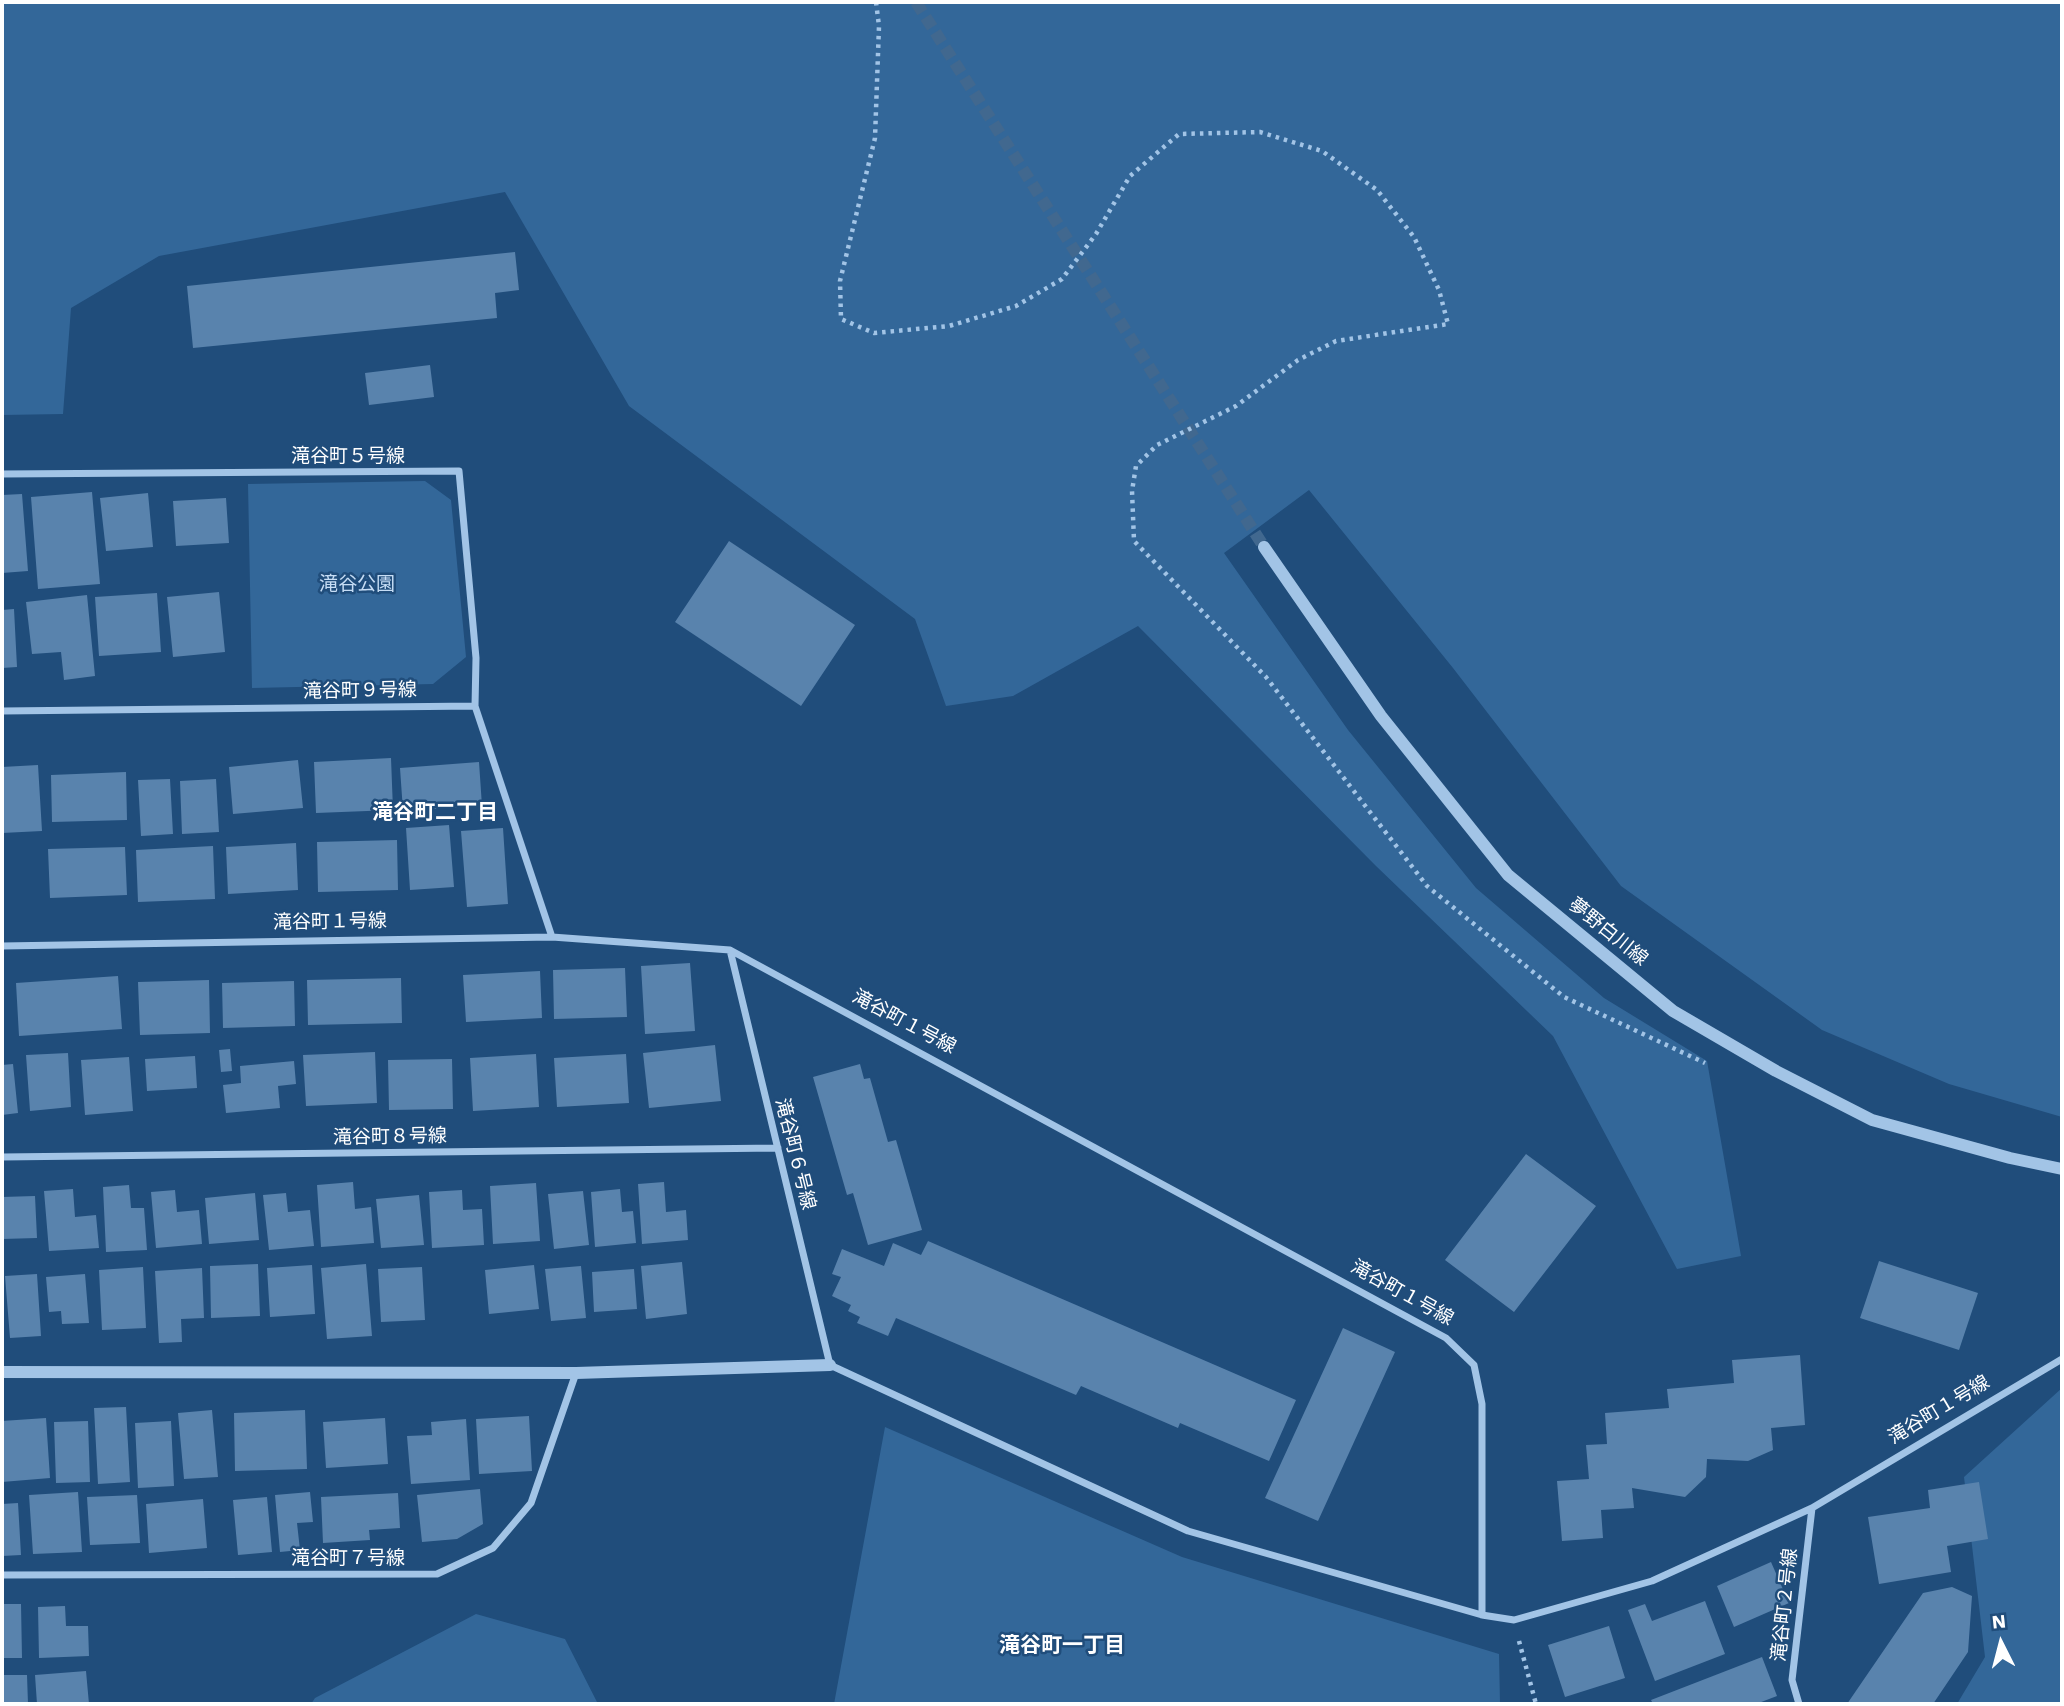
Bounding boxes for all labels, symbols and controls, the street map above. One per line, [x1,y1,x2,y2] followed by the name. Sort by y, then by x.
[291,445,405,467] street label: 滝谷町５号線
[319,573,395,595] park label: 滝谷公園
[303,679,417,703] street label: 滝谷町９号線
[372,800,498,826] district label: 滝谷町二丁目
[1564,893,1652,971] street label: 夢野白川線
[273,910,387,934] street label: 滝谷町１号線
[848,985,960,1059] street label: 滝谷町１号線
[770,1096,820,1212] street label: 滝谷町６号線
[333,1125,447,1149] street label: 滝谷町８号線
[1347,1255,1457,1331] street label: 滝谷町１号線
[1884,1371,1994,1449] street label: 滝谷町１号線
[291,1547,405,1569] street label: 滝谷町７号線
[1768,1547,1802,1663] street label: 滝谷町２号線
[1966,1608,2036,1678] north arrow
[1991,1609,2007,1634] text: N
[999,1633,1125,1659] district label: 滝谷町一丁目

